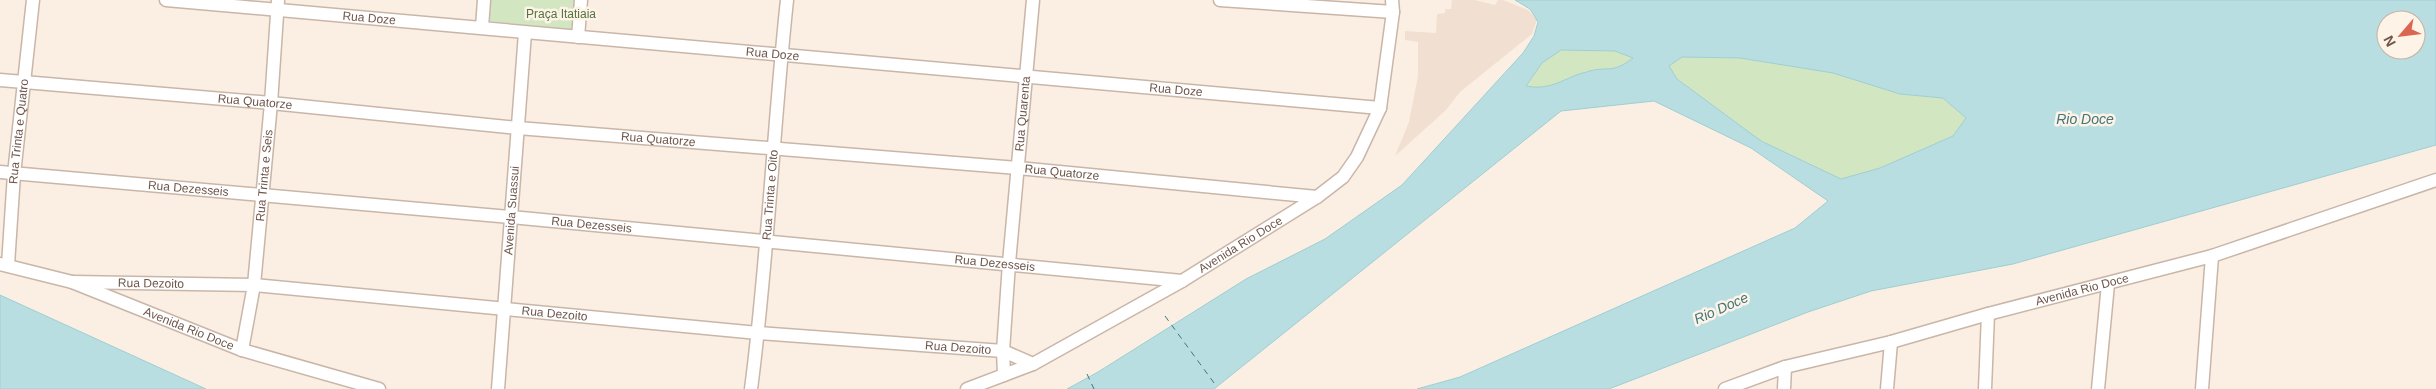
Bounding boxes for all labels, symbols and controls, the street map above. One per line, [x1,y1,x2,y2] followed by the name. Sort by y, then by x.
[526,7,596,21] park label: Praça Itatiaia
[342,9,397,27] street label: Rua Doze
[2376,10,2426,60] north arrow
[2380,33,2399,49] text: N
[745,45,800,63] street label: Rua Doze
[1012,75,1033,152] street label: Rua Quarenta
[6,78,31,184] street label: Rua Trinta e Quatro
[1149,81,1204,99] street label: Rua Doze
[217,92,293,112] street label: Rua Quatorze
[2056,111,2114,127] water label: Rio Doce
[253,129,275,222] street label: Rua Trinta e Seis
[620,129,696,149] street label: Rua Quatorze
[759,149,781,241] street label: Rua Trinta e Oito
[1024,162,1100,183] street label: Rua Quatorze
[501,165,522,256] street label: Avenida Suassui
[147,178,229,199] street label: Rua Dezesseis
[1196,213,1285,276] street label: Avenida Rio Doce
[551,214,633,235] street label: Rua Dezesseis
[954,252,1036,274] street label: Rua Dezesseis
[2034,271,2131,308] street label: Avenida Rio Doce
[118,276,184,291] street label: Rua Dezoito
[1691,289,1751,327] water label: Rio Doce
[142,304,236,353] street label: Avenida Rio Doce
[521,304,589,324] street label: Rua Dezoito
[925,338,992,357] street label: Rua Dezoito

